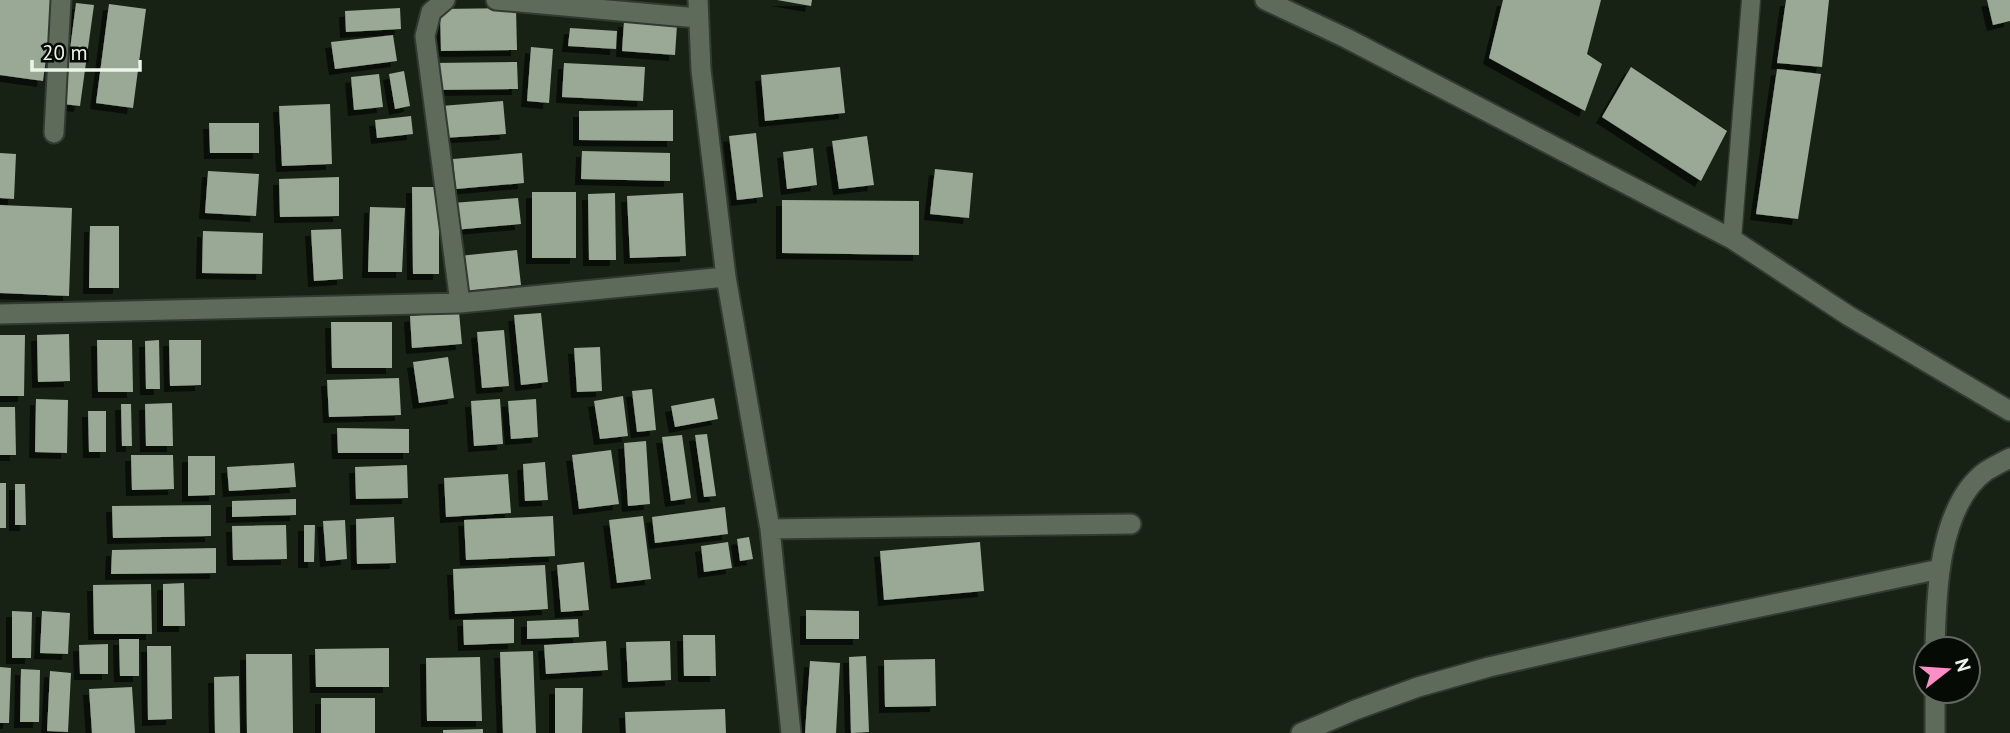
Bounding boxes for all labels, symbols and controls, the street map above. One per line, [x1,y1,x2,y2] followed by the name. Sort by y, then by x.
[32,28,140,72] scale bar
[42,39,88,66] text: 20 m
[1912,635,1982,705] north arrow
[1950,656,1977,675] text: N

